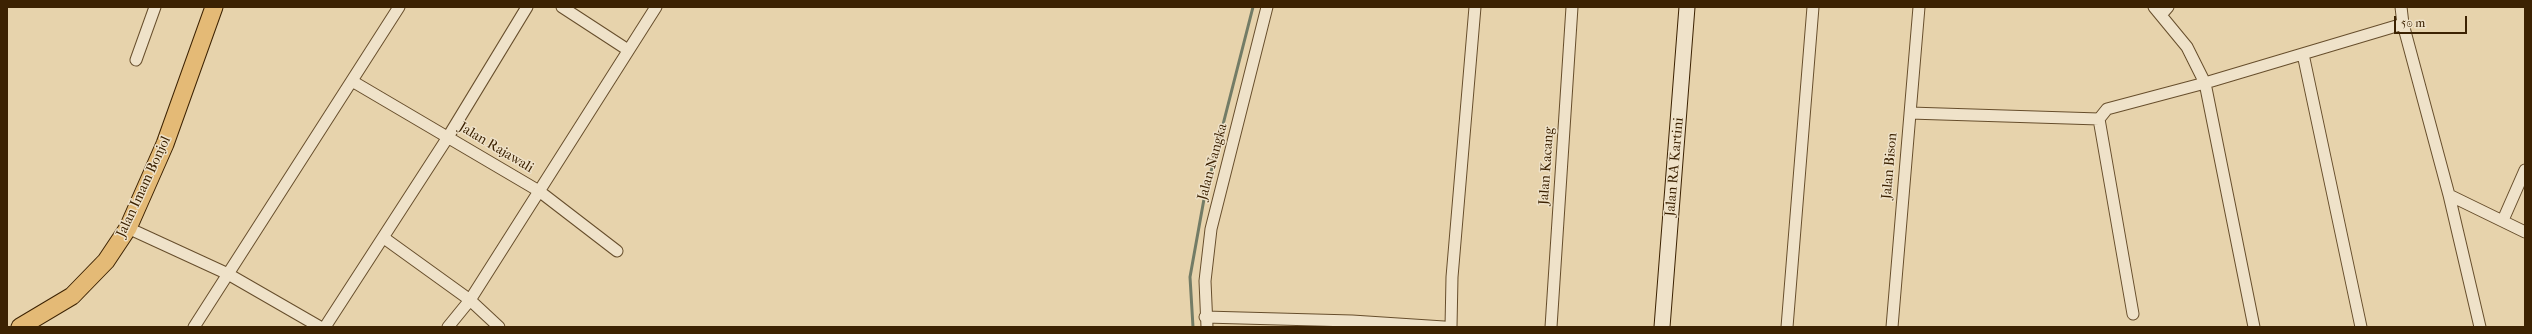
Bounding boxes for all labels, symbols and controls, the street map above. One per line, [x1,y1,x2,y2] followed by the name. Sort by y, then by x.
[2396,8,2469,34] scale bar
[2401,16,2425,30] text: 50 m
[1662,117,1688,217] street label: Jalan RA Kartini
[456,119,536,177] street label: Jalan Rajawali
[1195,122,1231,202] street label: Jalan Nangka
[1536,127,1558,205] street label: Jalan Kacang
[1879,132,1901,200] street label: Jalan Bison
[113,134,175,240] street label: Jalan Imam Bonjol

